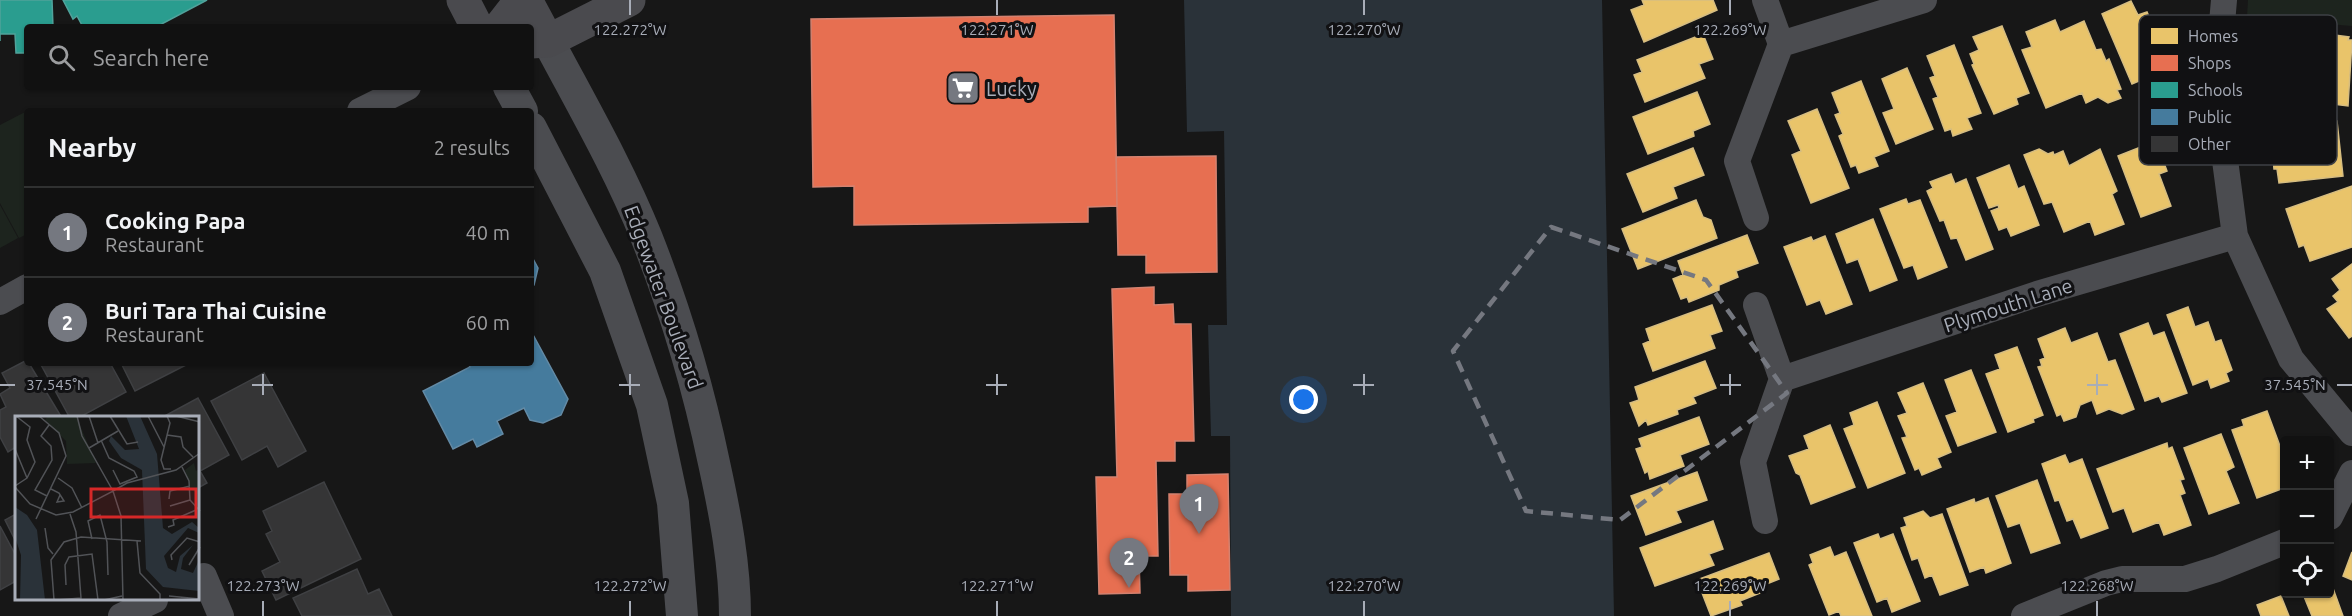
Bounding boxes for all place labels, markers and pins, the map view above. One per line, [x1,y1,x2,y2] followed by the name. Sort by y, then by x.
[945,70,981,106] supermarket icon: Lucky
[986,77,1037,100] place label: Lucky
[1180,484,1218,534] pin: 1
[1110,538,1148,588] pin: 2

